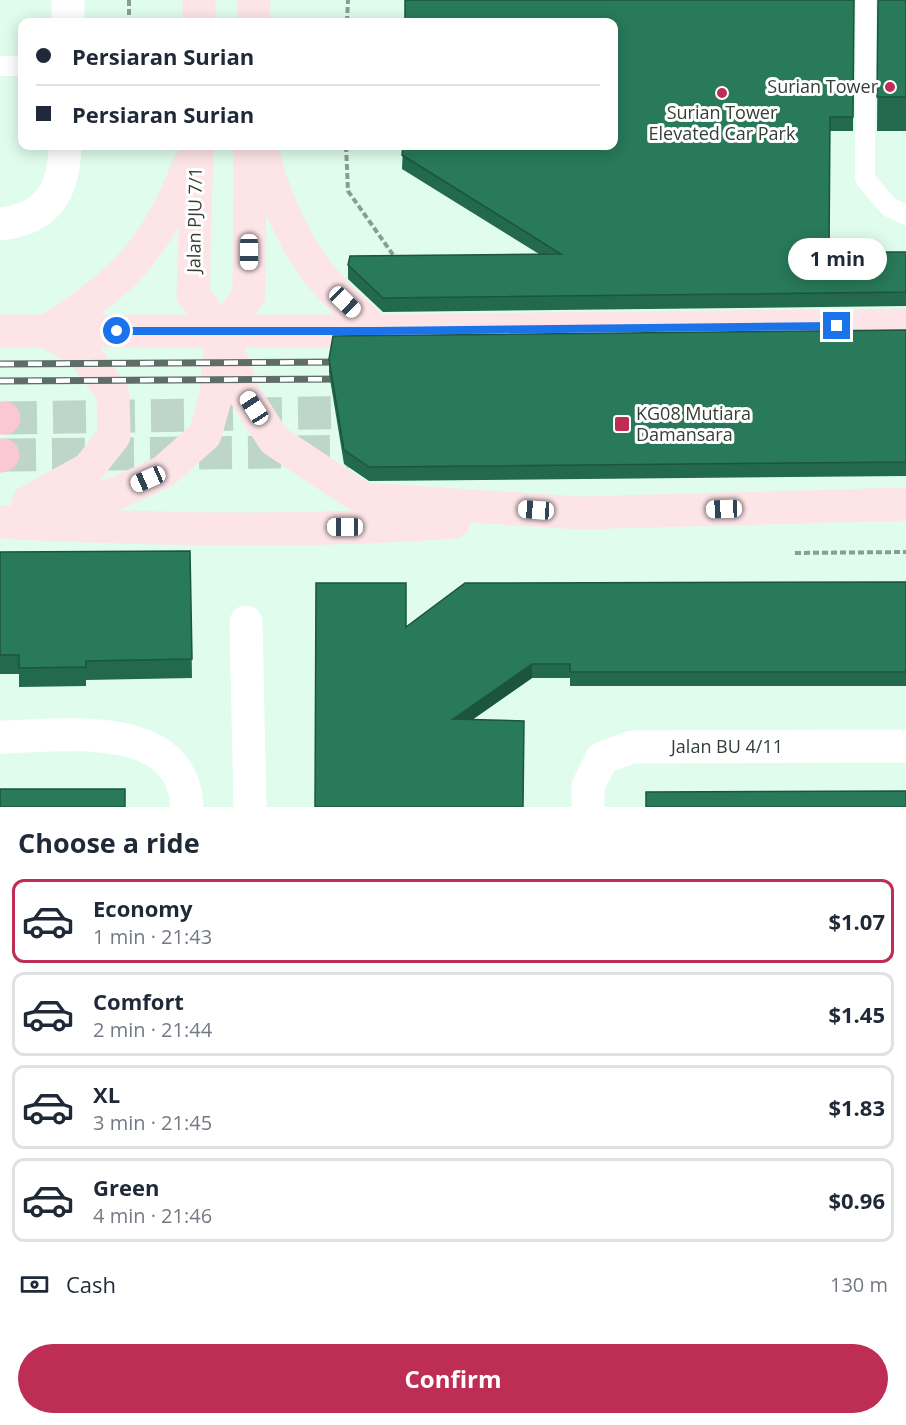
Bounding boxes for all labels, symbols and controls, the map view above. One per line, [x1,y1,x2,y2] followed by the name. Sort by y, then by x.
[72,41,254,71] text: Persiaran Surian
[767,74,879,98] place label: Surian Tower
[883,80,897,94] marker: Surian Tower
[715,86,729,100] marker: Surian Tower Elevated Car Park
[72,99,254,129] text: Persiaran Surian
[649,100,796,145] place label: Surian Tower Elevated Car Park
[181,167,207,275] street label: Jalan PJU 7/1
[240,234,258,270] car
[788,239,886,281] callout: 1 min
[810,245,865,272] text: 1 min
[326,283,364,321] car
[823,312,850,339] route end
[103,317,130,344] route start
[237,388,271,428] car
[636,401,751,446] place label: KG08 Mutiara Damansara
[613,415,631,433] marker: KG08 Mutiara Damansara
[128,463,168,495] car
[706,499,742,519] car
[517,500,555,520] car
[327,518,363,536] car
[669,734,783,758] street label: Jalan BU 4/11
[18,824,200,861] text: Choose a ride
[93,893,192,923] text: Economy
[21,894,75,948] icon: car
[828,906,885,936] text: $1.07
[93,923,212,950] text: 1 min · 21:43
[93,986,184,1016] text: Comfort
[21,987,75,1041] icon: car
[828,999,885,1029] text: $1.45
[93,1016,212,1043] text: 2 min · 21:44
[93,1079,120,1109] text: XL
[21,1080,75,1134] icon: car
[828,1092,885,1122] text: $1.83
[93,1109,212,1136] text: 3 min · 21:45
[93,1172,159,1202] text: Green
[21,1173,75,1227] icon: car
[828,1185,885,1215] text: $0.96
[93,1202,212,1229] text: 4 min · 21:46
[18,1268,51,1301] icon: cash
[66,1269,116,1299] text: Cash
[830,1271,888,1298] text: 130 m
[18,1344,888,1413] button: Confirm

